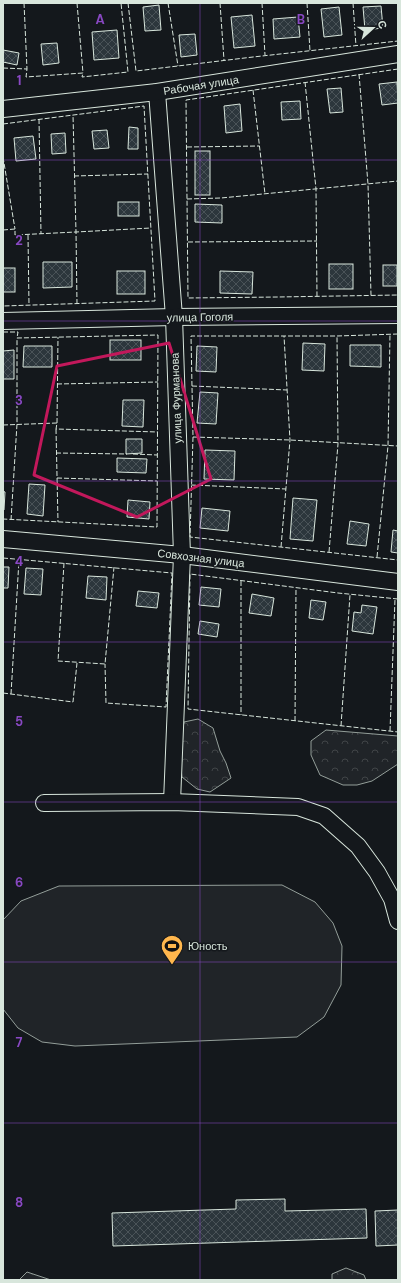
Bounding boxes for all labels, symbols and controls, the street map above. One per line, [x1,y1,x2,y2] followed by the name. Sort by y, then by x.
[353,8,393,48] north arrow
[95,11,105,28] text: A
[297,11,305,28] text: B
[374,18,390,31] text: С
[17,72,21,89] text: 1
[162,72,241,98] street label: Рабочая улица
[15,232,23,249] text: 2
[167,309,233,325] street label: улица Гоголя
[167,352,185,444] street label: улица Фурманова
[15,392,23,409] text: 3
[157,546,246,570] street label: Совхозная улица
[15,553,23,570] text: 4
[15,713,23,730] text: 5
[15,874,23,891] text: 6
[159,933,185,966] sports icon: Юность
[188,939,228,953] place label: Юность
[16,1034,23,1051] text: 7
[15,1194,23,1211] text: 8

